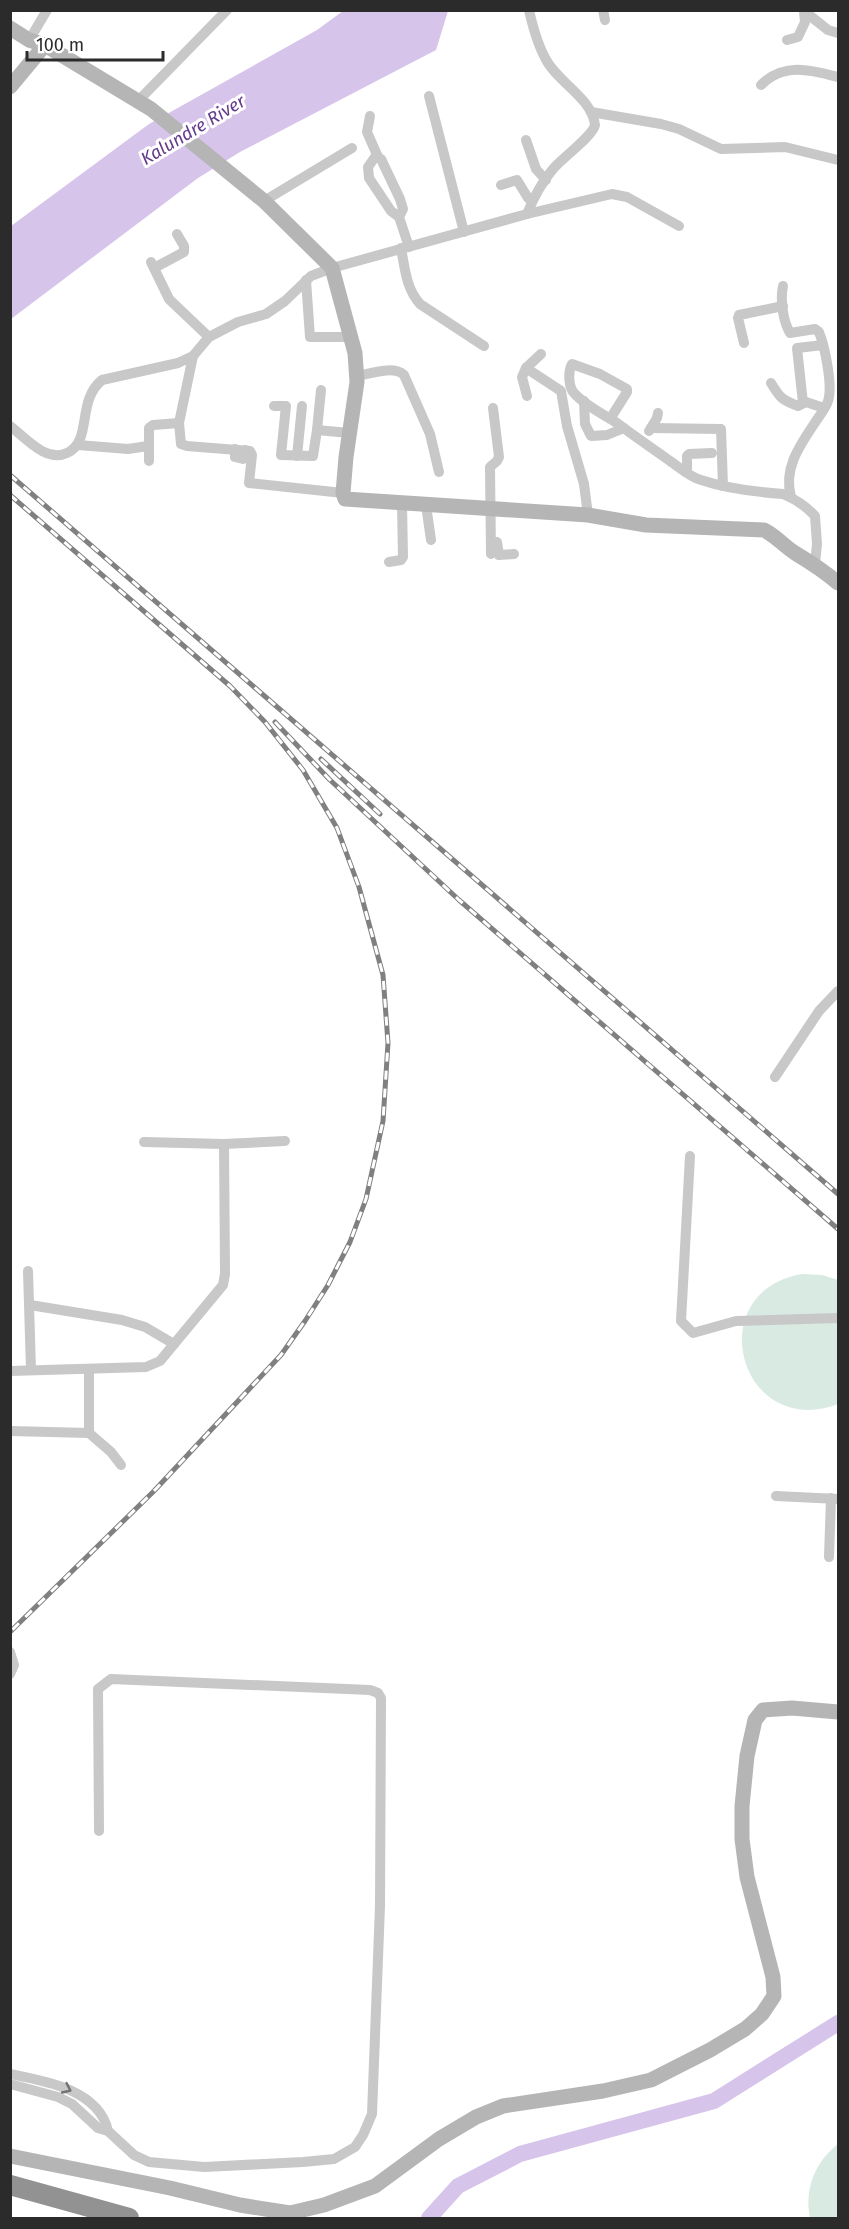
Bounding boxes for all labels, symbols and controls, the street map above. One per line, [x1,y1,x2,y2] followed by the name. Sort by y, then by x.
[27,24,164,62] scale bar
[36,34,84,56] text: 100 m
[137,90,250,170] water label: Kalundre River
[60,2082,71,2094] one-way arrow

